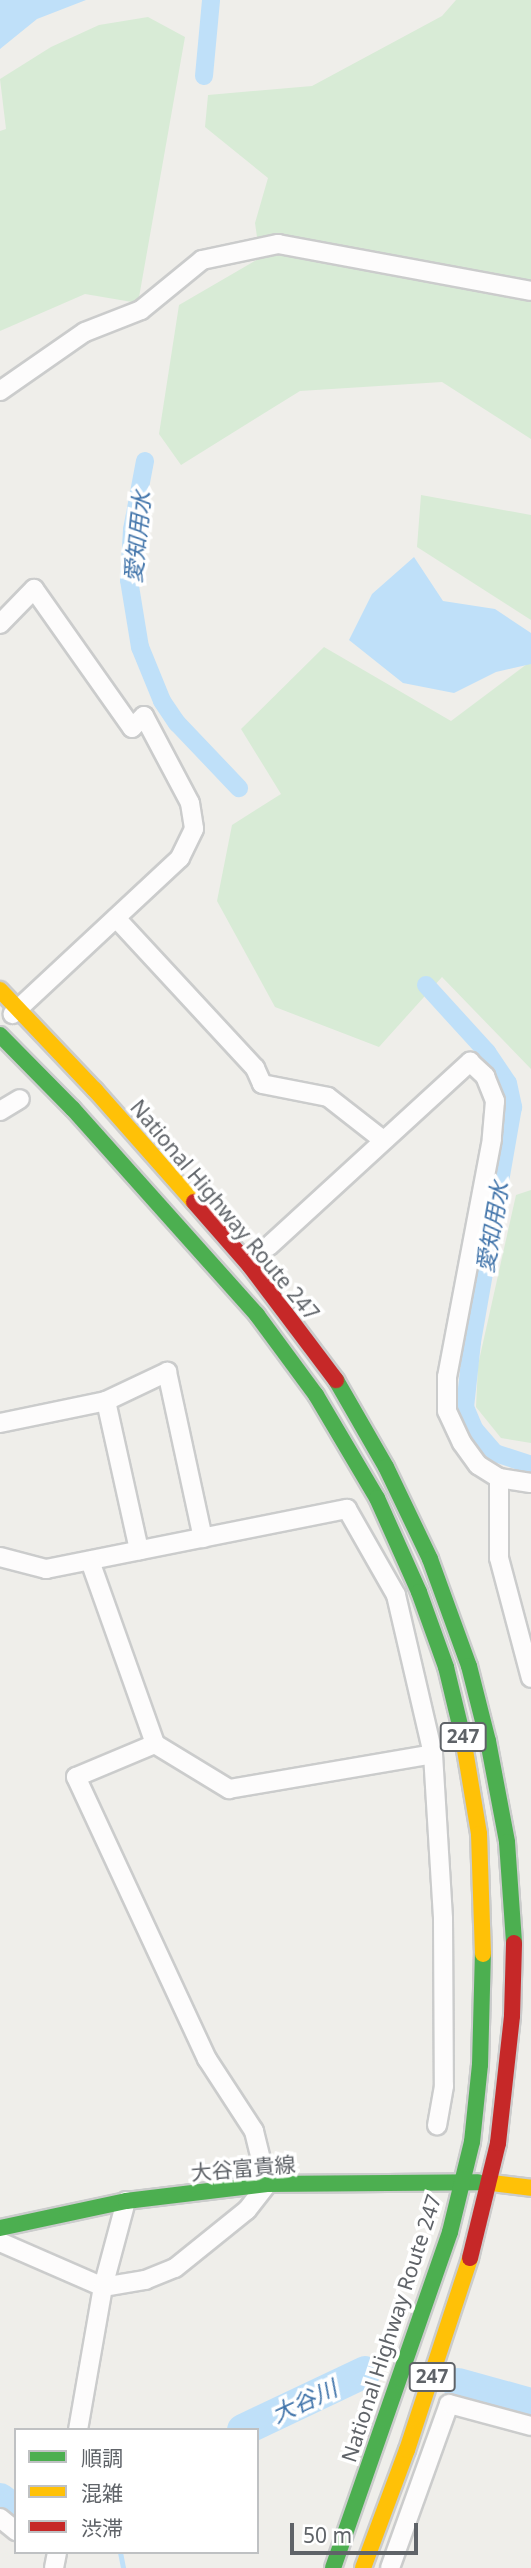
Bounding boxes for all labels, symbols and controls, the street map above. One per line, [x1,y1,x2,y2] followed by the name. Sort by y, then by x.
[118,490,156,584] water label: 愛知用水
[125,1095,325,1325] street label: National Highway Route 247
[470,1179,514,1275] water label: 愛知用水
[438,1722,488,1752] road number: 247
[190,2151,296,2185] street label: 大谷富貴線
[336,2191,446,2465] street label: National Highway Route 247
[408,2362,457,2392] road number: 247
[267,2374,341,2428] water label: 大谷川
[14,2428,259,2554] legend
[81,2444,123,2472] text: 順調
[81,2479,123,2507] text: 混雑
[293,2508,421,2552] scale bar
[81,2514,123,2542] text: 渋滞
[303,2521,352,2549] text: 50 m

